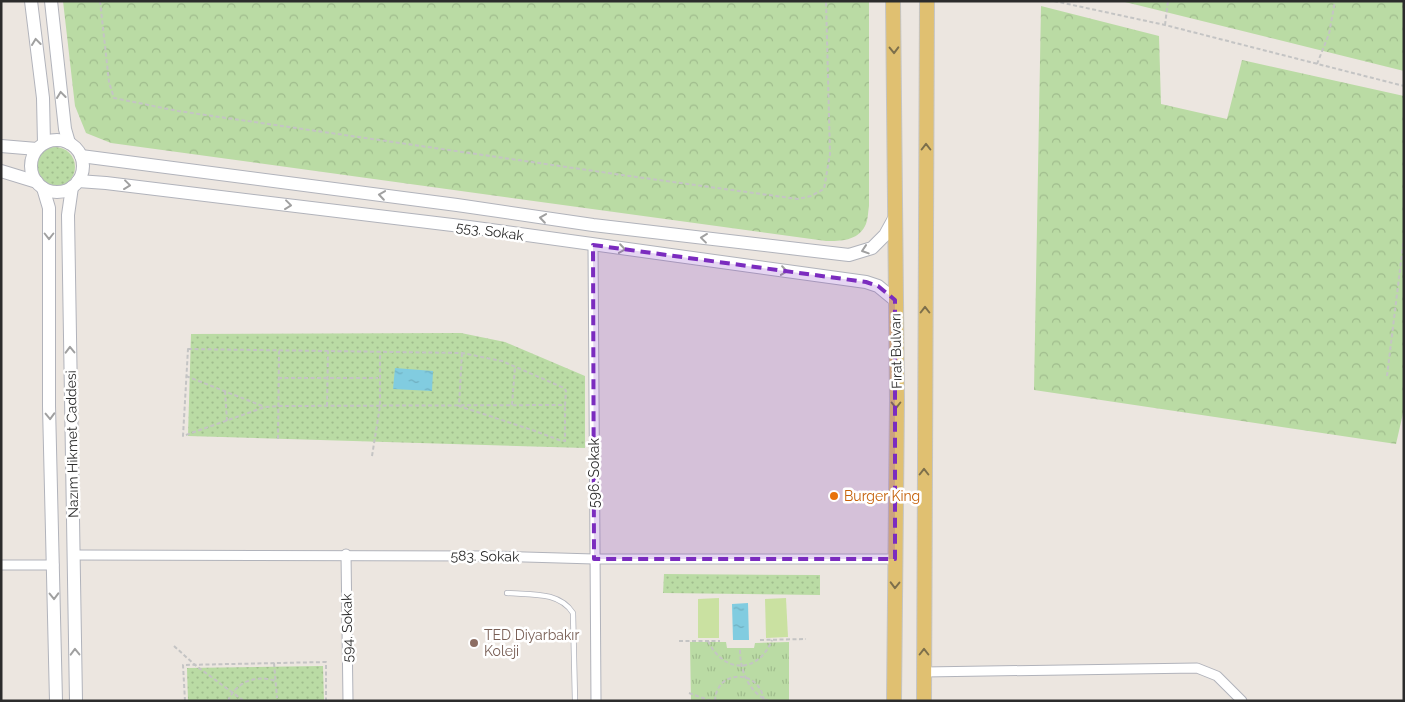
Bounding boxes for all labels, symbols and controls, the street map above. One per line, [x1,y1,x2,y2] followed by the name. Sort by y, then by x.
[31,38,42,46] one-way arrow
[889,46,899,54] one-way arrow
[56,90,67,98] one-way arrow
[921,143,931,150] one-way arrow
[123,179,131,190] one-way arrow
[378,191,386,201] one-way arrow
[284,199,292,210] one-way arrow
[539,213,547,224] one-way arrow
[455,218,525,244] street label: 553. Sokak
[44,232,54,240] one-way arrow
[700,233,708,244] one-way arrow
[619,243,627,254] one-way arrow
[861,244,870,254] one-way arrow
[780,265,788,276] one-way arrow
[920,305,930,313] one-way arrow
[887,313,905,389] street label: Fırat Bulvarı
[65,345,75,353] one-way arrow
[63,370,81,518] street label: Nazım Hikmet Caddesi
[891,402,901,409] one-way arrow
[44,412,55,420] one-way arrow
[586,438,602,508] street label: 596. Sokak
[919,468,929,476] one-way arrow
[844,488,920,504] place label: Burger King
[828,490,840,502] marker: Burger King
[450,547,520,565] street label: 583. Sokak
[890,582,900,589] one-way arrow
[49,592,60,600] one-way arrow
[338,593,356,663] street label: 594. Sokak
[484,627,579,659] place label: TED Diyarbakır Koleji
[468,637,480,649] marker: TED Diyarbakır Koleji
[70,648,80,656] one-way arrow
[919,648,929,656] one-way arrow

